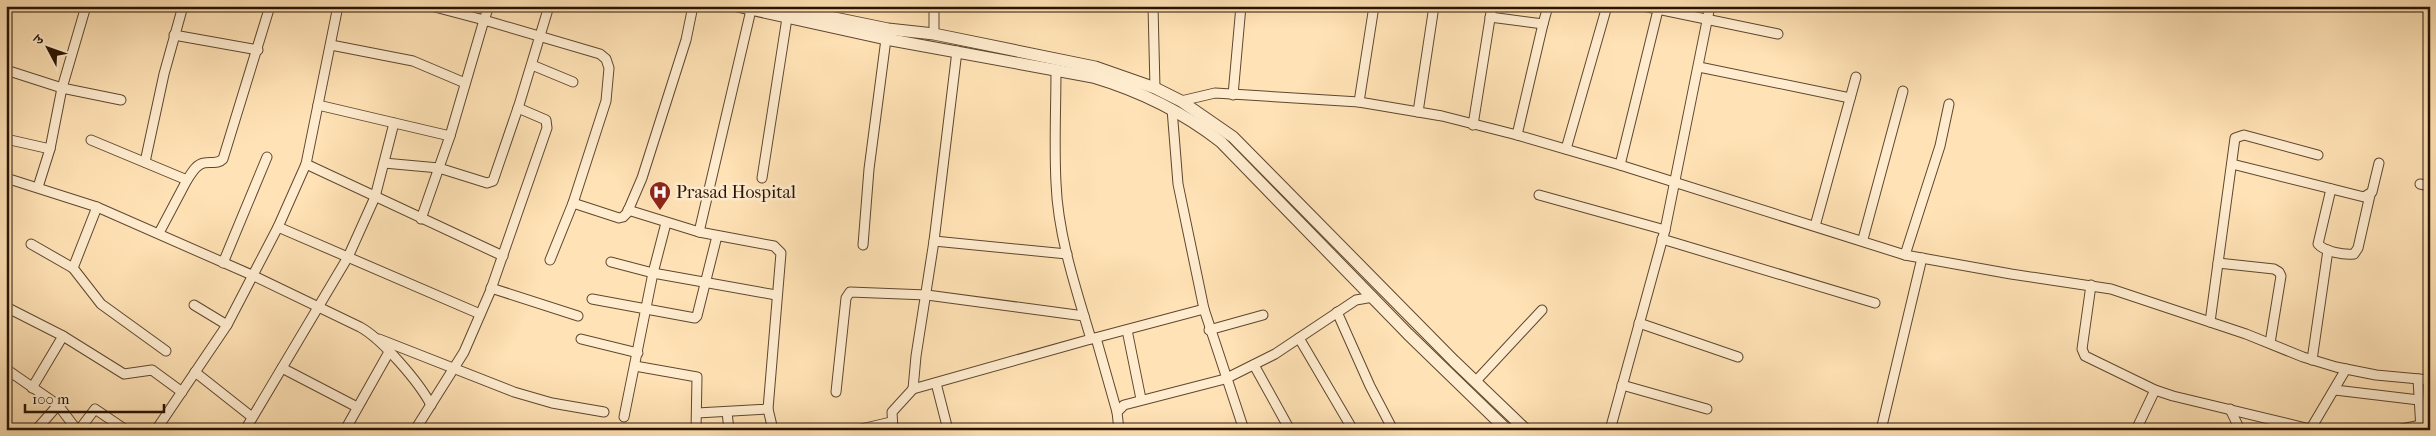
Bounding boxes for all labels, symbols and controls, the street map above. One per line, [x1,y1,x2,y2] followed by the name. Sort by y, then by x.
[22,22,72,72] north arrow
[29,31,48,49] text: उ
[648,180,672,211] hospital icon: Prasad Hospital
[676,182,796,203] place label: Prasad Hospital
[25,381,164,413] scale bar
[32,390,70,408] text: 100 m

